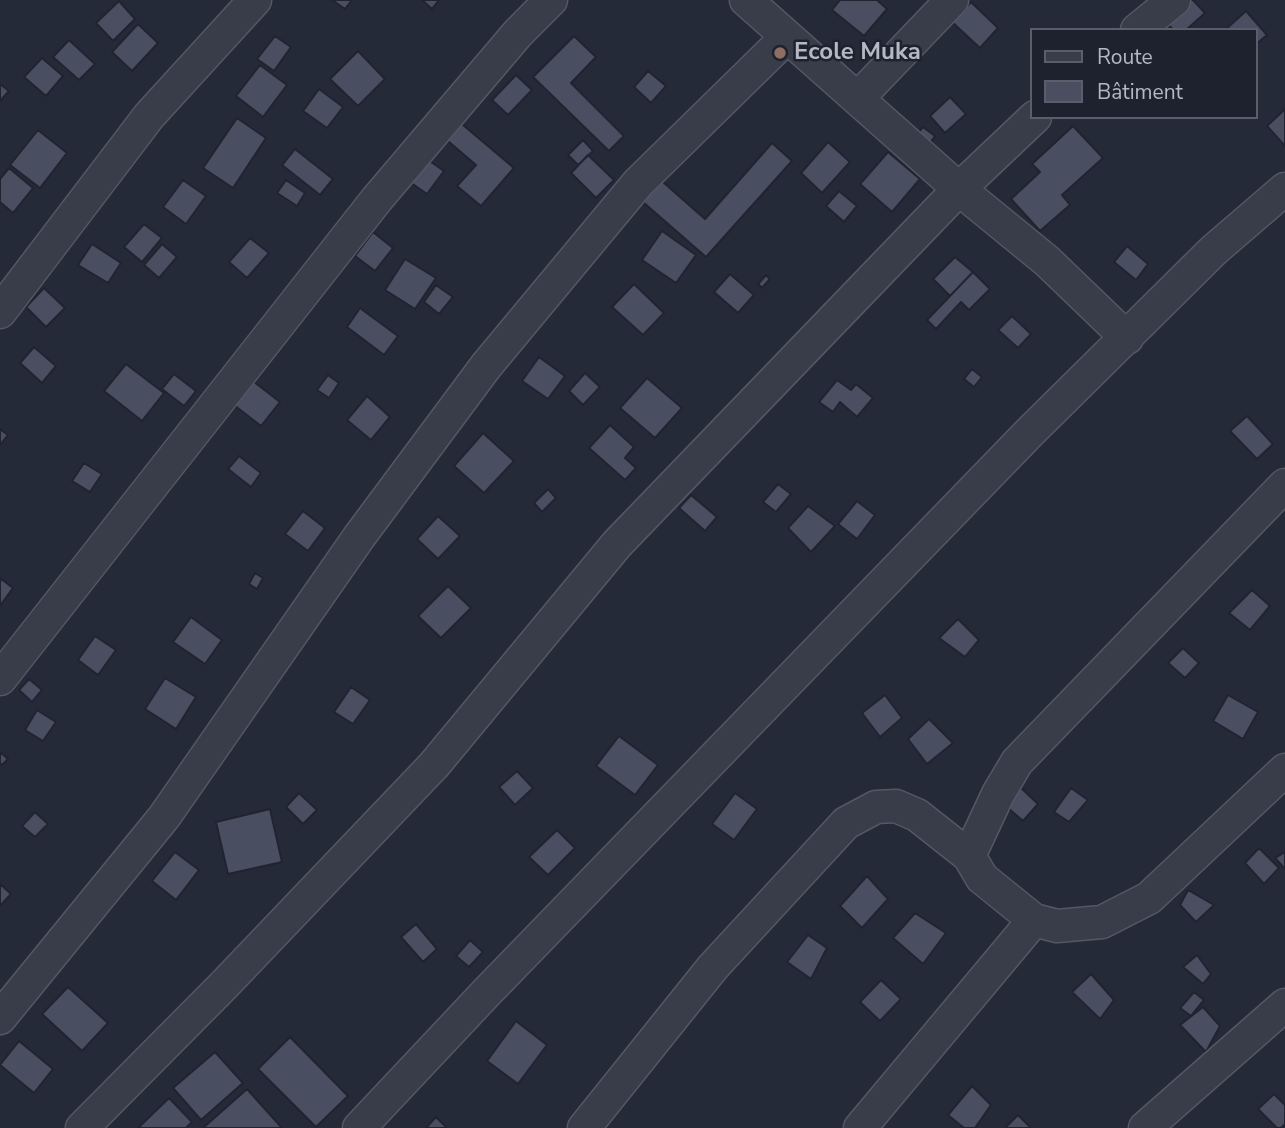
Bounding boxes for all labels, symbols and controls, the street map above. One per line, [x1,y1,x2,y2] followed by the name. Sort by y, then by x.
[1030,28,1257,119] legend
[794,39,921,67] place label: Ecole Muka
[1097,43,1153,71] text: Route
[772,45,788,61] marker: Ecole Muka
[1097,78,1183,106] text: Bâtiment

